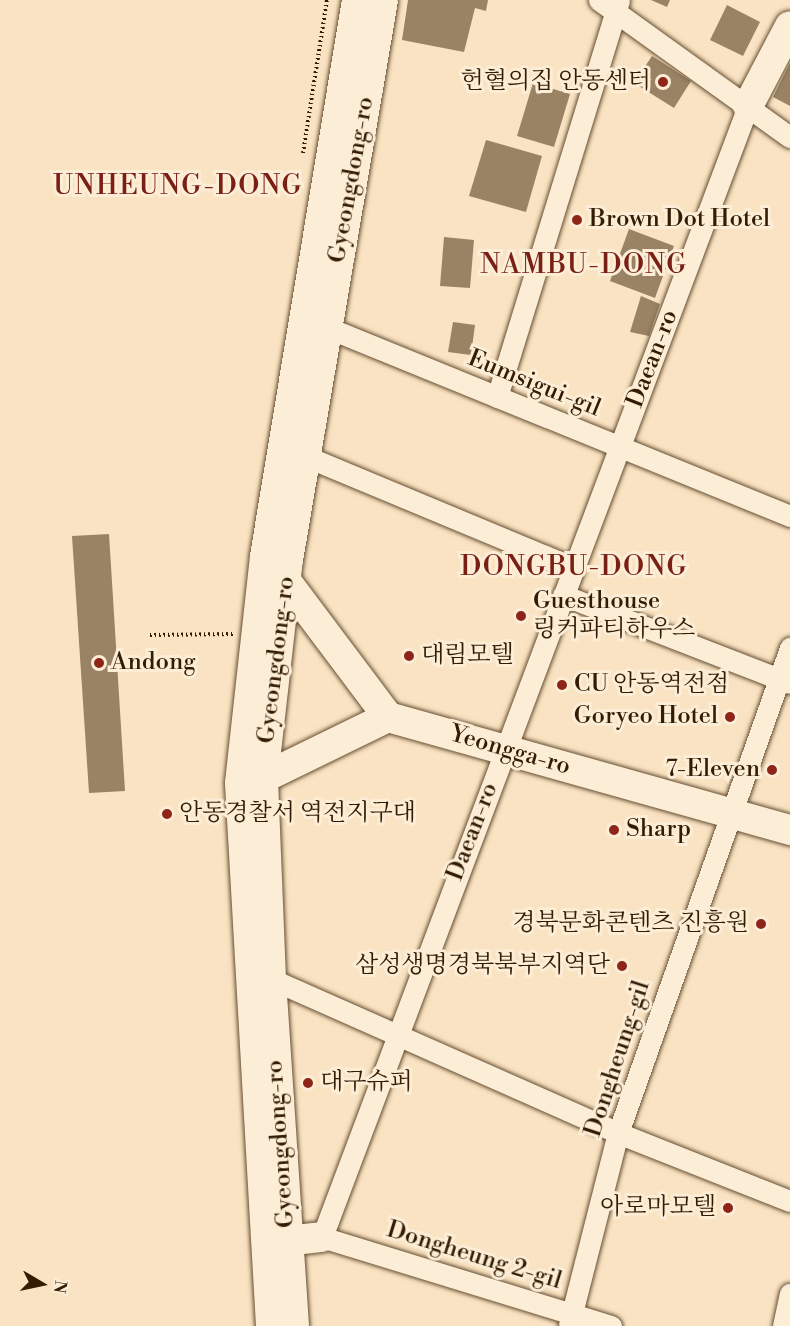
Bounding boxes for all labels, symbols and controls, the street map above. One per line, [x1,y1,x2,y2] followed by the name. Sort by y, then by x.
[461,68,651,96] place label: 헌혈의집 안동센터
[656,75,670,89] marker: 헌혈의집 안동센터
[323,95,381,265] street label: Gyeongdong-ro
[53,171,303,203] district label: UNHEUNG-DONG
[589,206,770,234] place label: Brown Dot Hotel
[570,213,584,227] marker: Brown Dot Hotel
[480,250,688,282] district label: NAMBU-DONG
[621,306,685,412] street label: Daean-ro
[463,344,605,424] street label: Eumsigui-gil
[460,552,688,584] district label: DONGBU-DONG
[252,575,302,745] street label: Gyeongdong-ro
[533,588,695,644] place label: Guesthouse 링커파티하우스
[514,609,528,623] marker: Guesthouse 링커파티하우스
[421,642,514,670] place label: 대림모텔
[111,649,196,677] place label: Andong
[402,649,416,663] marker: 대림모텔
[92,656,106,670] marker: Andong
[574,671,729,699] place label: CU 안동역전점
[555,678,569,692] marker: CU 안동역전점
[574,703,718,731] place label: Goryeo Hotel
[723,710,737,724] marker: Goryeo Hotel
[446,720,574,782] street label: Yeongga-ro
[665,756,760,784] place label: 7-Eleven
[765,763,779,777] marker: 7-Eleven
[441,779,505,885] street label: Daean-ro
[179,800,416,828] place label: 안동경찰서 역전지구대
[160,807,174,821] marker: 안동경찰서 역전지구대
[626,816,691,844] place label: Sharp
[607,823,621,837] marker: Sharp
[512,910,749,938] place label: 경북문화콘텐츠 진흥원
[754,917,768,931] marker: 경북문화콘텐츠 진흥원
[355,952,610,980] place label: 삼성생명경북북부지역단
[615,959,629,973] marker: 삼성생명경북북부지역단
[579,977,657,1141] street label: Dongheung-gil
[261,1059,301,1229] street label: Gyeongdong-ro
[320,1069,413,1097] place label: 대구슈퍼
[301,1076,315,1090] marker: 대구슈퍼
[600,1194,716,1222] place label: 아로마모텔
[721,1201,735,1215] marker: 아로마모텔
[383,1216,565,1296] street label: Dongheung 2-gil
[12,1254,72,1314] north arrow
[49,1279,71,1295] text: N

